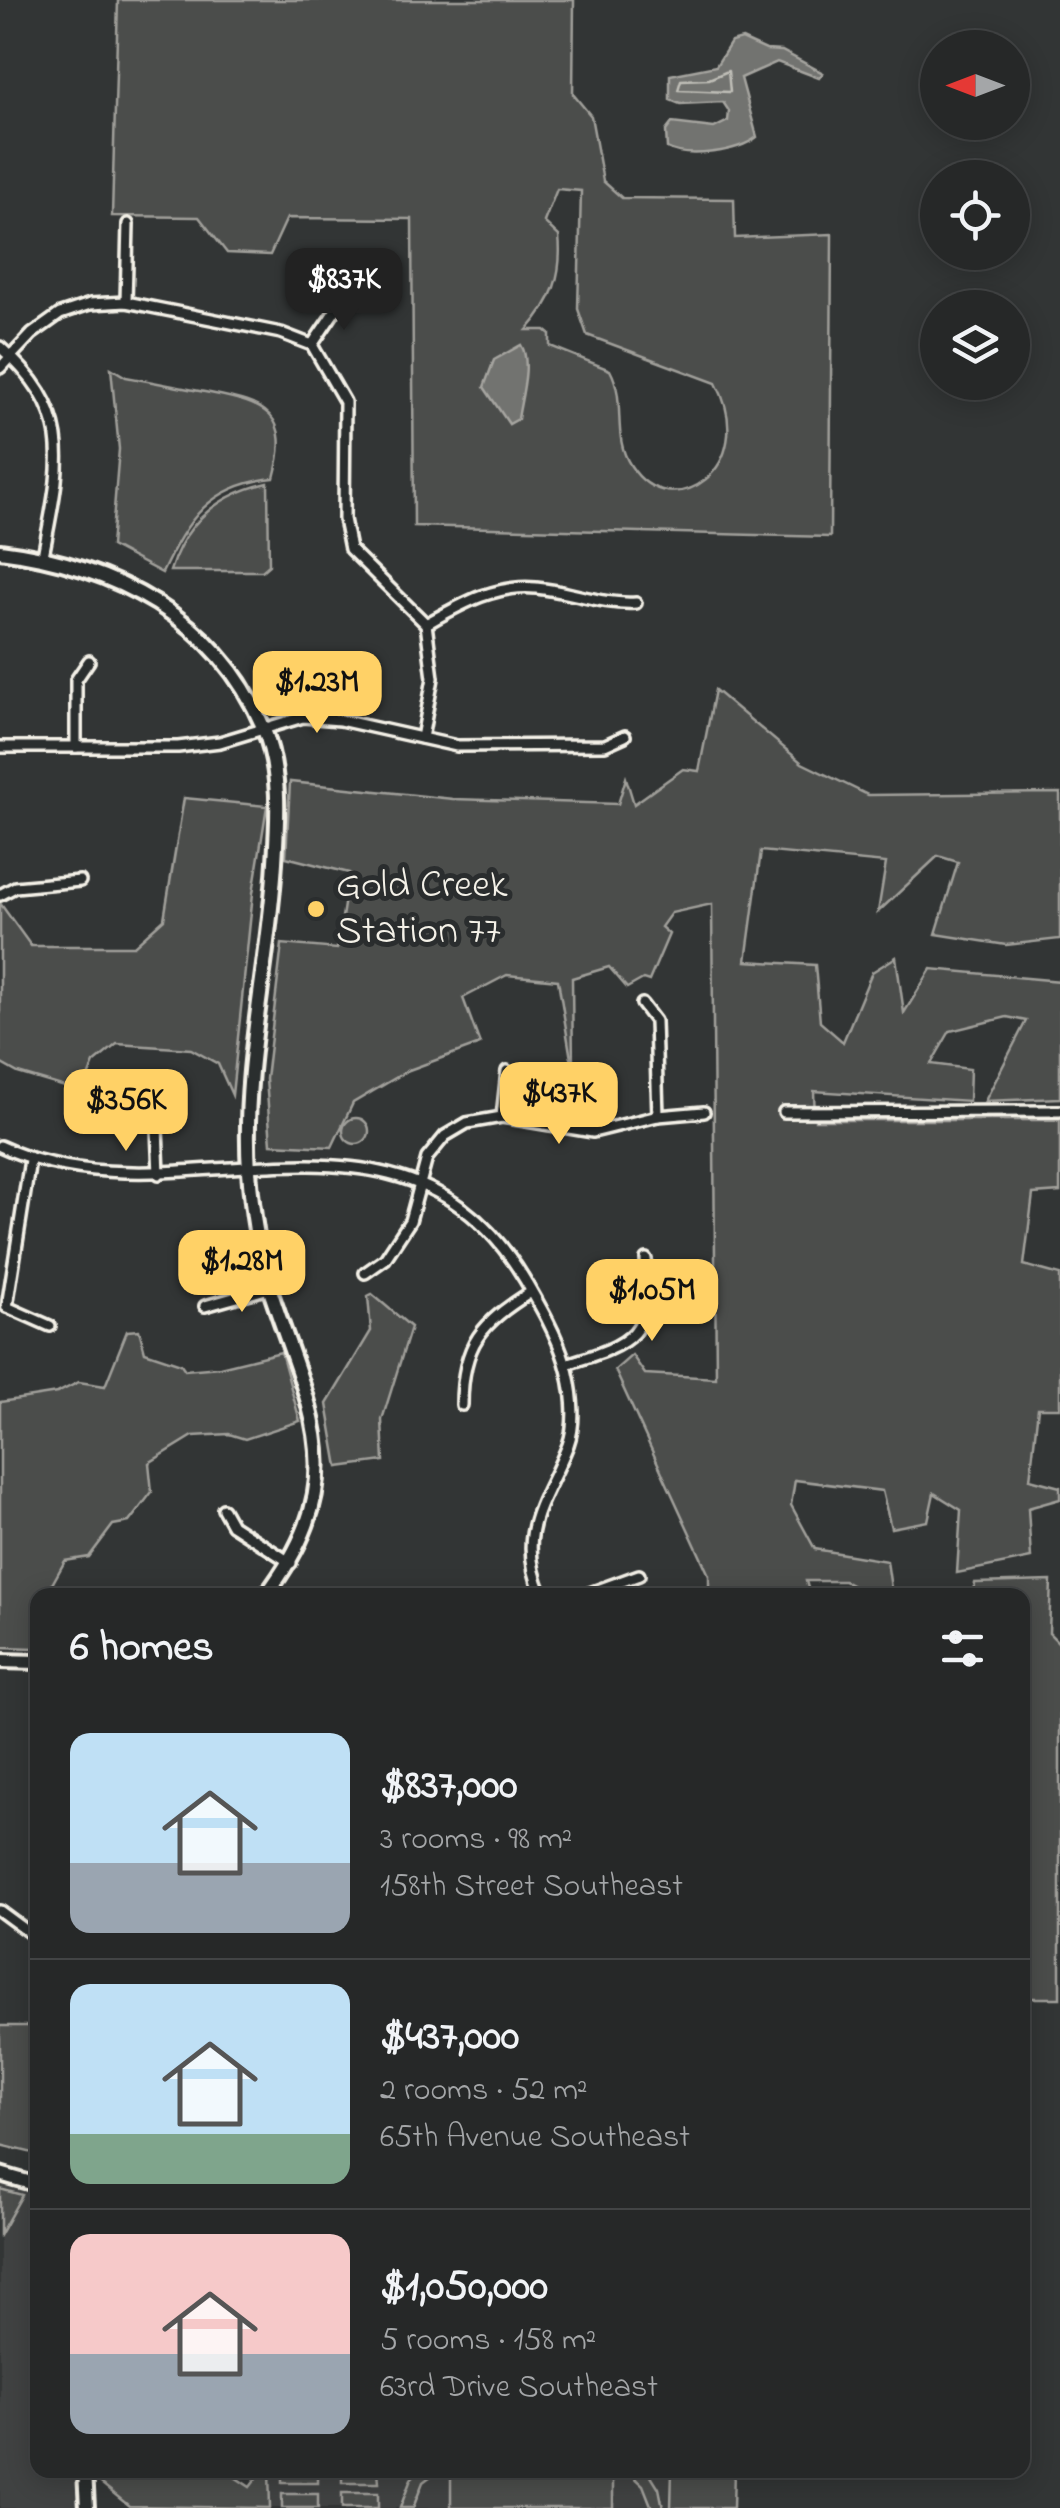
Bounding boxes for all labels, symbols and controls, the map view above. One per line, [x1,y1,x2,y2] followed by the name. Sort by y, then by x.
[920,30,1030,140] north arrow
[920,30,1030,400] map controls
[920,160,1030,270] button: locate
[274,248,414,333] pin: $837K
[307,257,381,304] text: $837K
[920,290,1030,400] button: layers
[236,651,398,736] pin: $1.23M
[275,660,359,707] text: $1.23M
[336,857,508,962] place label: Gold Creek Station 77
[305,898,327,920] marker: Gold Creek Station 77
[489,1062,629,1147] pin: $437K
[56,1069,196,1154] pin: $356K
[522,1071,596,1118] text: $437K
[86,1078,166,1125] text: $356K
[161,1230,323,1315] pin: $1.28M
[200,1239,284,1286] text: $1.28M
[571,1259,733,1344] pin: $1.05M
[608,1268,696,1315] text: $1.05M
[70,1618,214,1679] text: 6 homes
[935,1621,990,1676] icon: filters
[380,1756,517,1817] text: $837,000
[150,1773,270,1893] icon: home
[380,1817,572,1864] text: 3 rooms · 98 m²
[380,1864,683,1911] text: 158th Street Southeast
[380,2007,519,2068] text: $437,000
[150,2024,270,2144] icon: home
[380,2068,588,2115] text: 2 rooms · 52 m²
[380,2115,690,2162] text: 65th Avenue Southeast
[380,2257,548,2318] text: $1,050,000
[150,2274,270,2394] icon: home
[380,2318,596,2365] text: 5 rooms · 158 m²
[380,2365,658,2412] text: 63rd Drive Southeast

